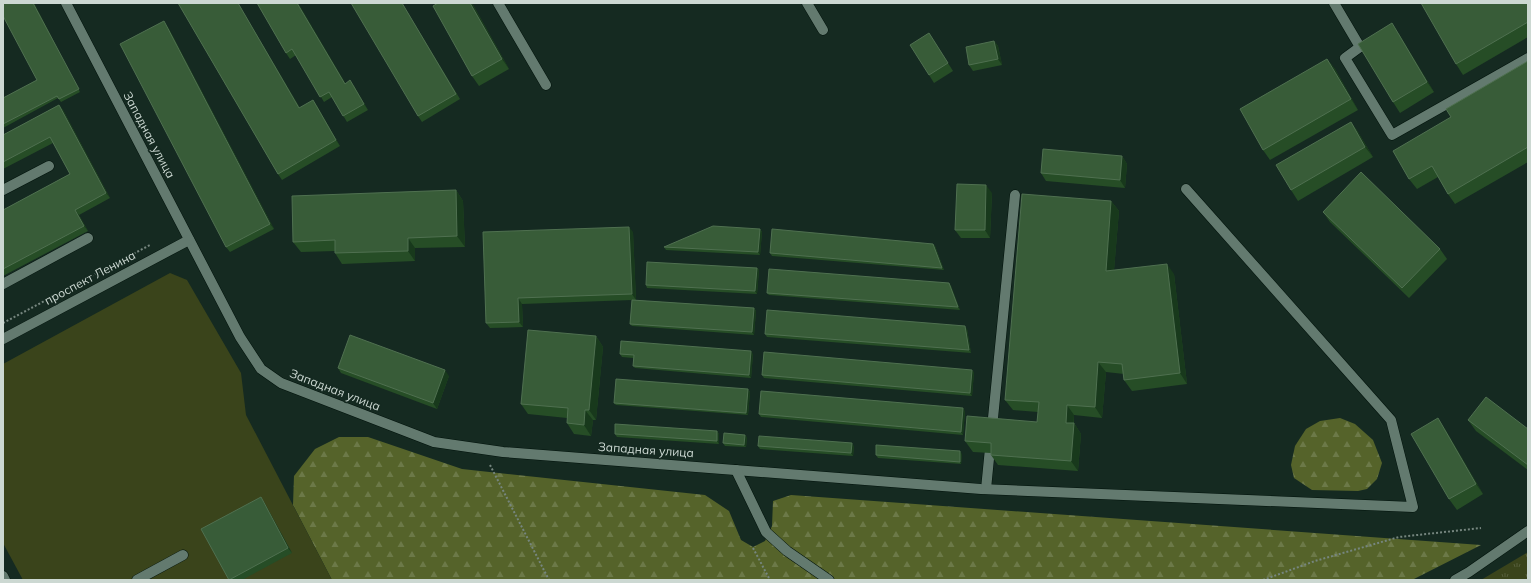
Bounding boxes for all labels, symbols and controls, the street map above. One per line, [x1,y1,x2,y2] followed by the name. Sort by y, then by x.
[120,89,179,181] street label: Западная улица
[42,247,138,308] street label: проспект Ленина
[288,365,383,414] street label: Западная улица
[598,439,694,460] street label: Западная улица

